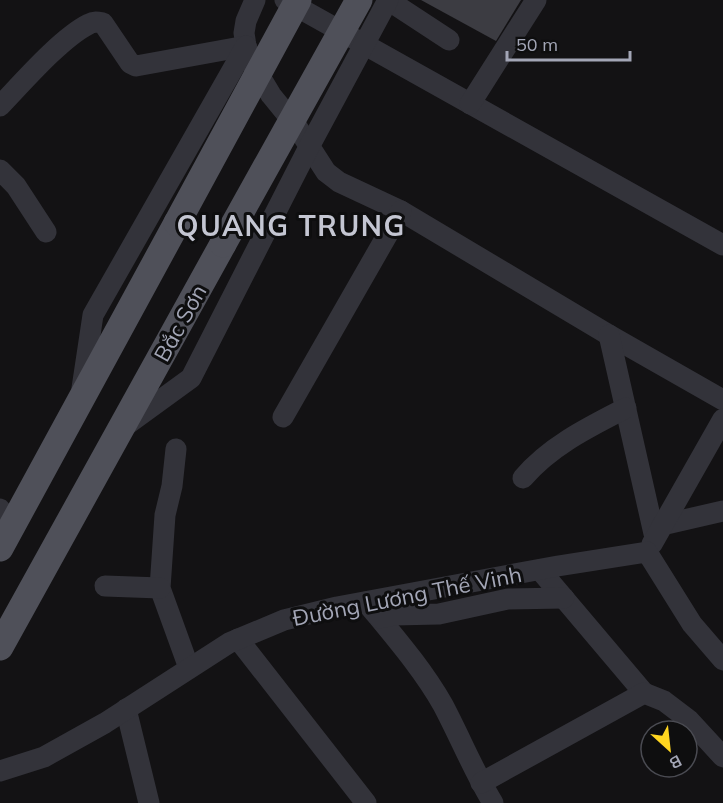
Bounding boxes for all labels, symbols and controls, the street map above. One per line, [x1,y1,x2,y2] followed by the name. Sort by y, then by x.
[507,24,630,62] scale bar
[516,33,558,56] text: 50 m
[176,208,406,243] district label: QUANG TRUNG
[147,279,213,367] street label: Bắc Sơn
[290,560,524,632] street label: Đường Lương Thế Vinh
[639,719,699,779] north arrow
[666,751,685,774] text: B

